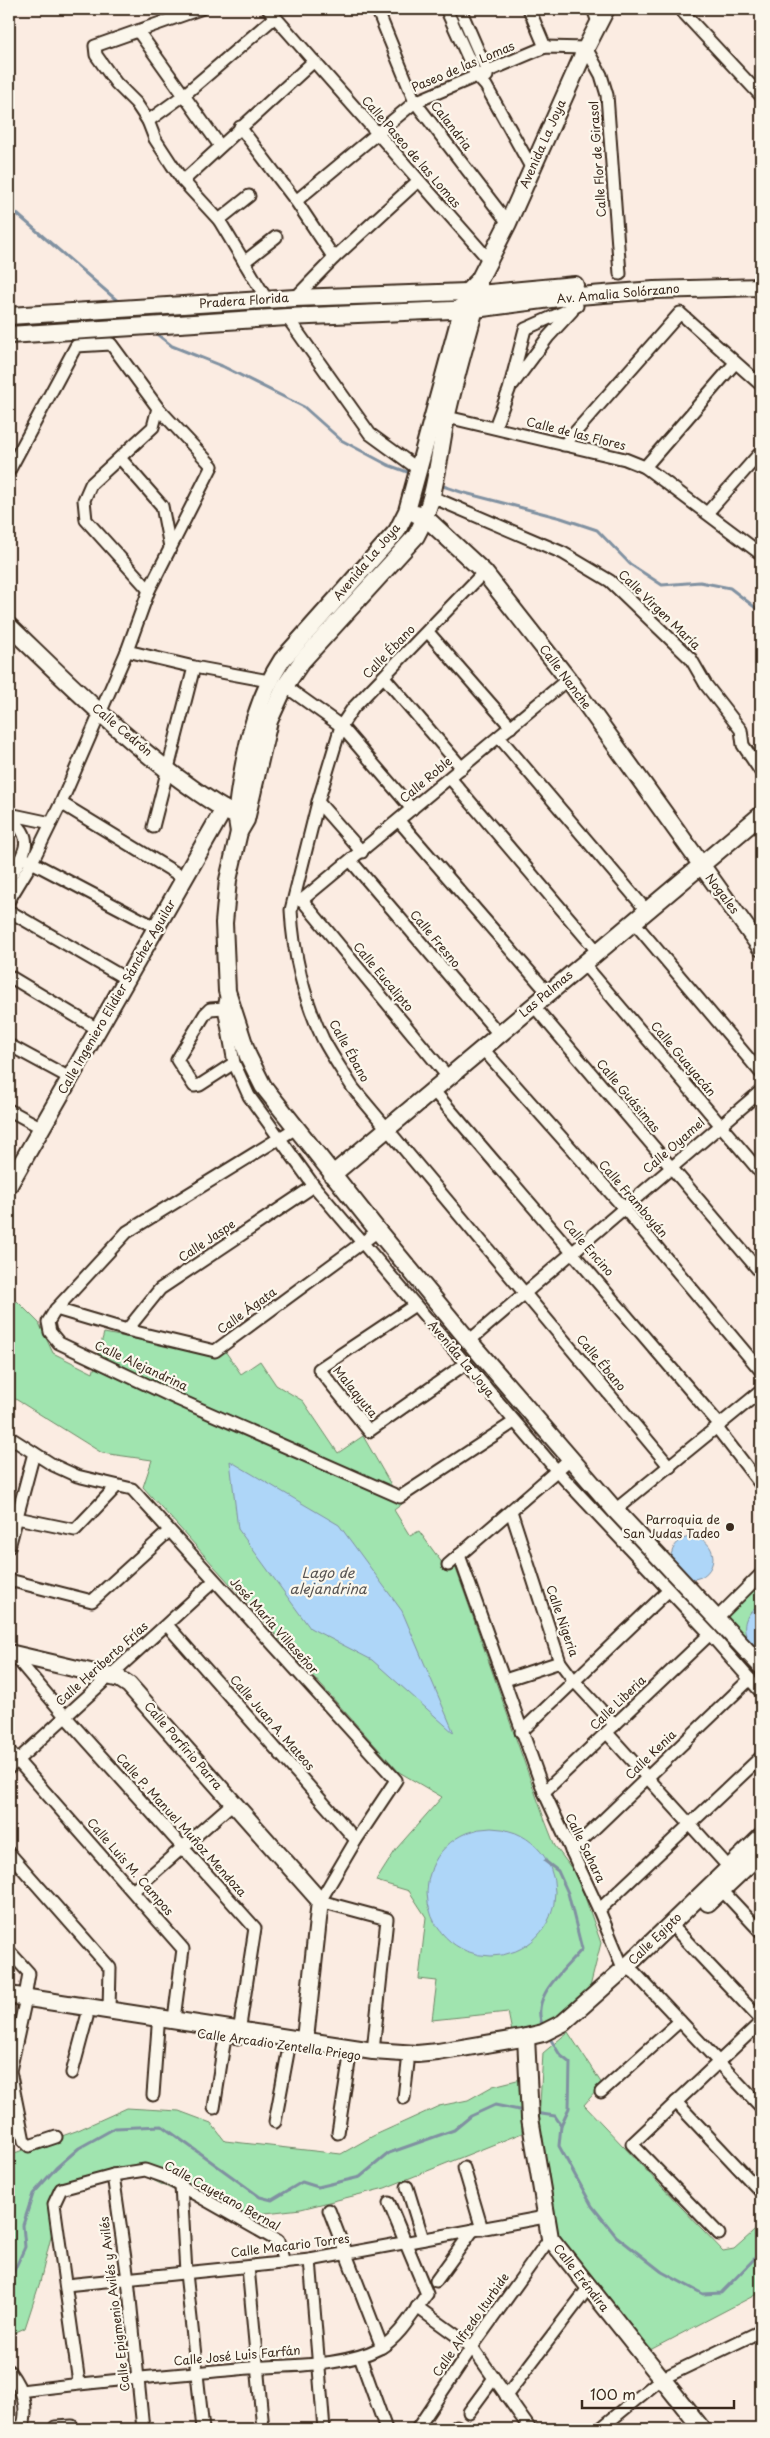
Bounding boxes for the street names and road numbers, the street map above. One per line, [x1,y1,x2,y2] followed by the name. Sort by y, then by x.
[408,36,517,96] street label: Paseo de las Lomas
[358,91,466,212] street label: Calle Paseo de las Lomas
[514,96,570,191] street label: Avenida La Joya
[427,97,477,154] street label: Calandria
[584,100,610,218] street label: Calle Flor de Girasol
[556,279,680,307] street label: Av. Amalia Solórzano
[199,288,290,312] street label: Pradera Florida
[525,412,628,454] street label: Calle de las Flores
[329,519,404,604] street label: Avenida La Joya
[615,565,705,654] street label: Calle Virgen María
[358,620,419,682] street label: Calle Ébano
[535,640,596,713] street label: Calle Nanche
[88,698,157,760] street label: Calle Cedrón
[395,752,456,807] street label: Calle Roble
[702,869,744,918] street label: Nogales
[53,895,180,1097] street label: Calle Ingeniero Elidier Sánchez Aguilar
[406,906,465,971] street label: Calle Fresno
[349,938,418,1015] street label: Calle Eucalipto
[515,965,576,1021] street label: Las Palmas
[325,1016,375,1085] street label: Calle Ébano
[647,1017,721,1100] street label: Calle Guayacán
[593,1055,665,1136] street label: Calle Guásimas
[638,1113,708,1177] street label: Calle Oyamel
[595,1156,673,1241] street label: Calle Framboyán
[174,1214,238,1266] street label: Calle Jaspe
[559,1215,619,1280] street label: Calle Encino
[213,1282,280,1338] street label: Calle Ágata
[424,1316,500,1401] street label: Avenida La Joya
[573,1330,631,1395] street label: Calle Ébano
[92,1336,191,1395] street label: Calle Alejandrina
[329,1362,383,1421] street label: Malaqyuta
[226,1573,323,1678] street label: José María Villaseñor
[542,1582,584,1659] street label: Calle Nigeria
[51,1616,152,1710] street label: Calle Heriberto Frías
[226,1671,320,1774] street label: Calle Juan A. Mateos
[585,1671,650,1734] street label: Calle Liberia
[140,1697,227,1794] street label: Calle Porfirio Parra
[621,1725,680,1783] street label: Calle Kenia
[112,1749,252,1901] street label: Calle P. Manuel Muñoz Mendoza
[561,1810,611,1886] street label: Calle Sahara
[83,1814,179,1919] street label: Calle Luis M. Campos
[623,1908,685,1969] street label: Calle Egipto
[196,2024,362,2064] street label: Calle Arcadio Zentella Priego
[161,2156,284,2235] street label: Calle Cayetano Bernal
[94,2215,134,2393] street label: Calle Epigmenio Avilés y Avilés
[229,2229,351,2261] street label: Calle Macario Torres
[550,2240,614,2315] street label: Calle Eréndira
[427,2269,513,2380] street label: Calle Alfredo Iturbide
[173,2340,301,2370] street label: Calle José Luis Farfán

